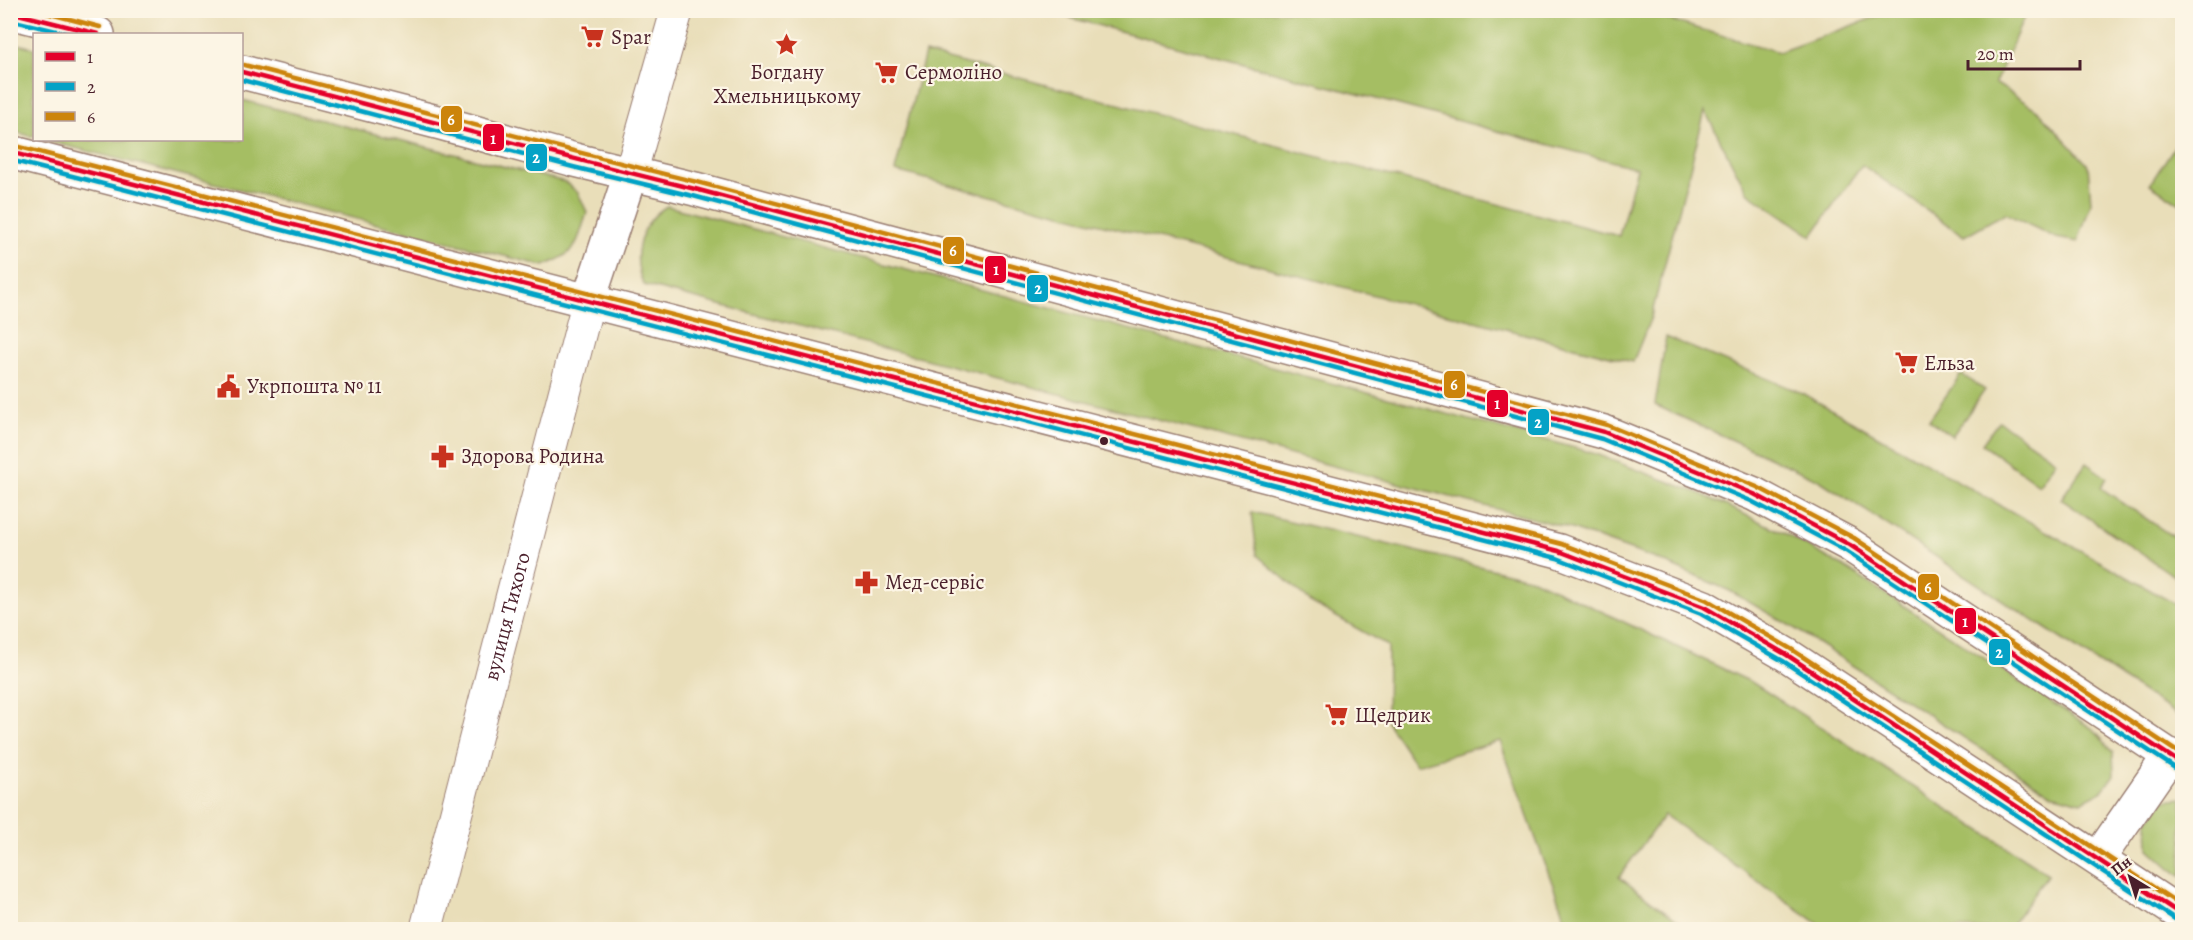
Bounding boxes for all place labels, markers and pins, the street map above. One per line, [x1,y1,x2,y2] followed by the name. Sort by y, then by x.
[611,23,651,51] place label: Spar
[580,24,606,50] supermarket icon: Spar
[774,31,800,57] place icon: Богдану Хмельницькому
[713,58,861,110] place label: Богдану Хмельницькому
[905,58,1002,86] place label: Сермоліно
[874,59,900,85] supermarket icon: Сермоліно
[1924,349,1975,377] place label: Ельза
[1893,350,1919,376] supermarket icon: Ельза
[247,372,382,400] place label: Укрпошта № 11
[216,373,242,399] public building icon: Укрпошта № 11
[1098,435,1110,447] unlabelled marker
[461,442,605,470] place label: Здорова Родина
[430,443,456,469] pharmacy icon: Здорова Родина
[885,568,985,596] place label: Мед-сервіс
[854,569,880,595] pharmacy icon: Мед-сервіс
[1355,701,1431,729] place label: Щедрик
[1324,702,1350,728] supermarket icon: Щедрик

